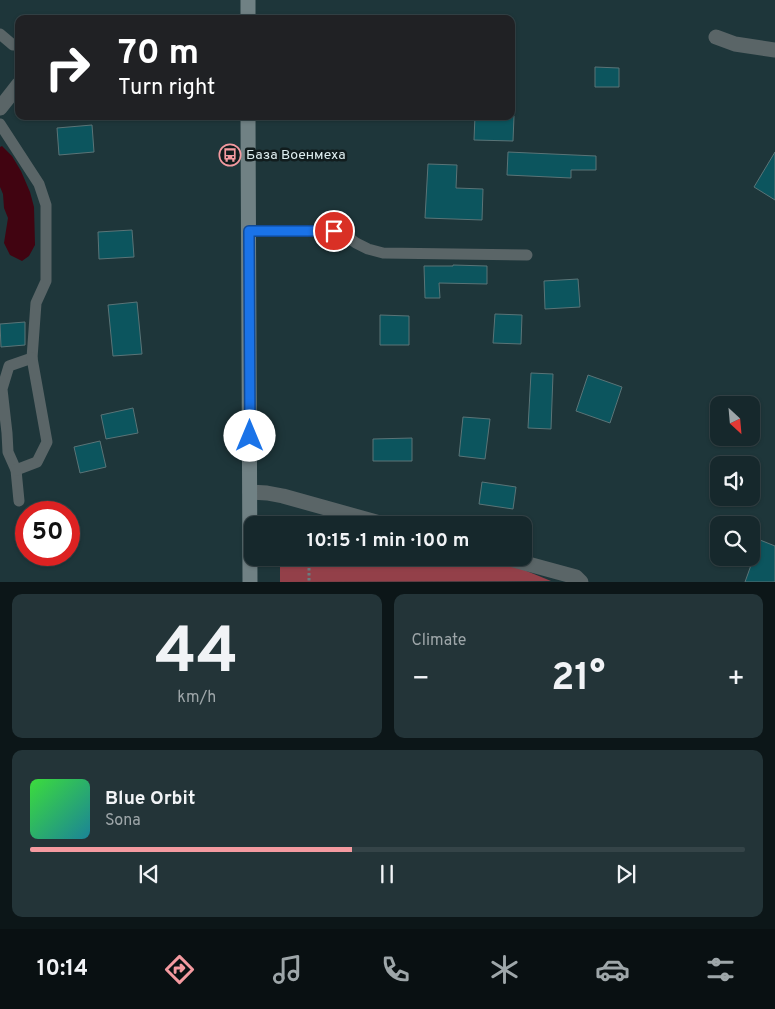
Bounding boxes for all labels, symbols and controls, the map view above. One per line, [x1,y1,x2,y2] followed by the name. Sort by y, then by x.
[118,32,199,76] text: 70 m
[35,35,100,100] icon: right
[118,75,215,102] text: Turn right
[218,143,242,167] bus stop icon: База Военмеха
[246,147,346,164] place label: База Военмеха
[313,210,355,252] pin
[320,217,348,245] icon: arrive
[710,396,760,446] north arrow
[710,396,760,566] map controls
[223,409,275,461] position arrow
[710,456,760,506] button: sound
[15,501,80,566] speed limit sign: 50
[710,516,760,566] button: search
[307,529,469,553] text: 10:15 · 1 min · 100 m
[155,614,239,696] text: 44
[412,631,466,651] text: Climate
[551,655,605,704] text: 21°
[412,662,430,698] text: −
[727,662,745,698] text: +
[177,688,216,708] text: km/h
[105,787,195,811] text: Blue Orbit
[105,811,141,831] text: Sona
[135,860,163,888] icon: previous
[373,860,401,888] icon: pause
[612,860,640,888] icon: next
[162,952,197,987] icon: directions
[270,952,305,987] icon: music
[378,952,413,987] icon: phone
[487,952,522,987] icon: climate
[595,952,630,987] icon: car
[703,952,738,987] icon: filters
[37,956,88,983] text: 10:14

